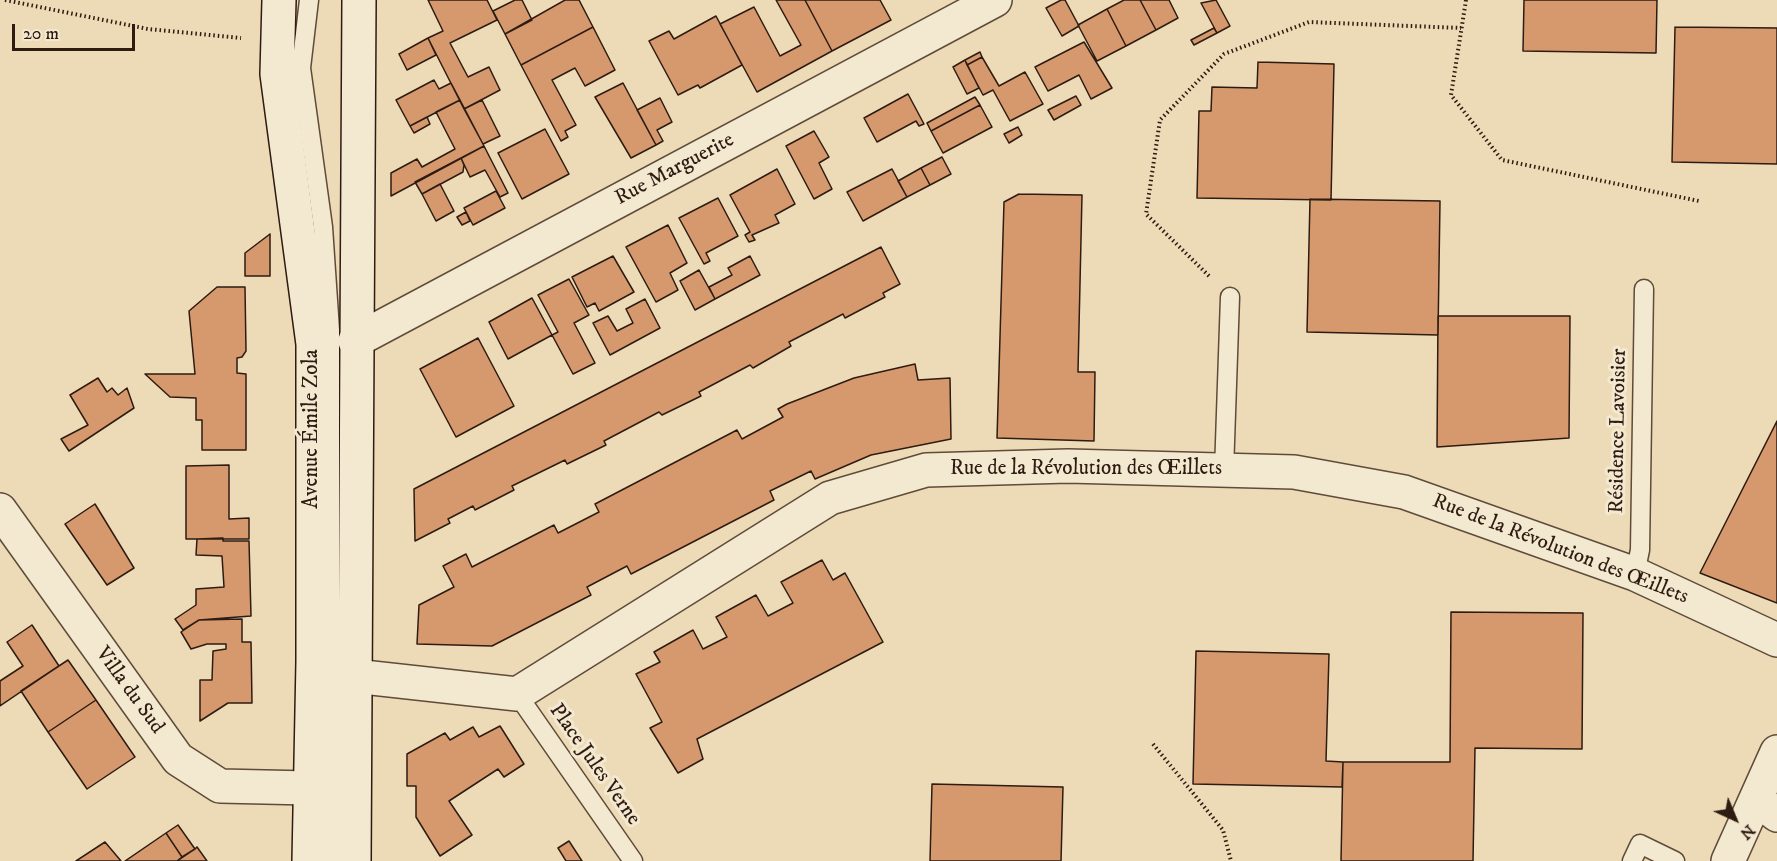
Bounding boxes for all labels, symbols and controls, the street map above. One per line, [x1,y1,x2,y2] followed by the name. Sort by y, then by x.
[15,12,138,50] scale bar
[23,23,59,45] text: 20 m
[611,128,739,212] street label: Rue Marguerite
[1605,348,1633,514] street label: Résidence Lavoisier
[300,349,326,509] street label: Avenue Émile Zola
[950,457,1222,483] street label: Rue de la Révolution des Œillets
[1428,489,1692,611] street label: Rue de la Révolution des Œillets
[89,643,169,739] street label: Villa du Sud
[543,699,645,831] street label: Place Jules Verne
[1705,789,1765,849] north arrow
[1736,820,1759,844] text: N

